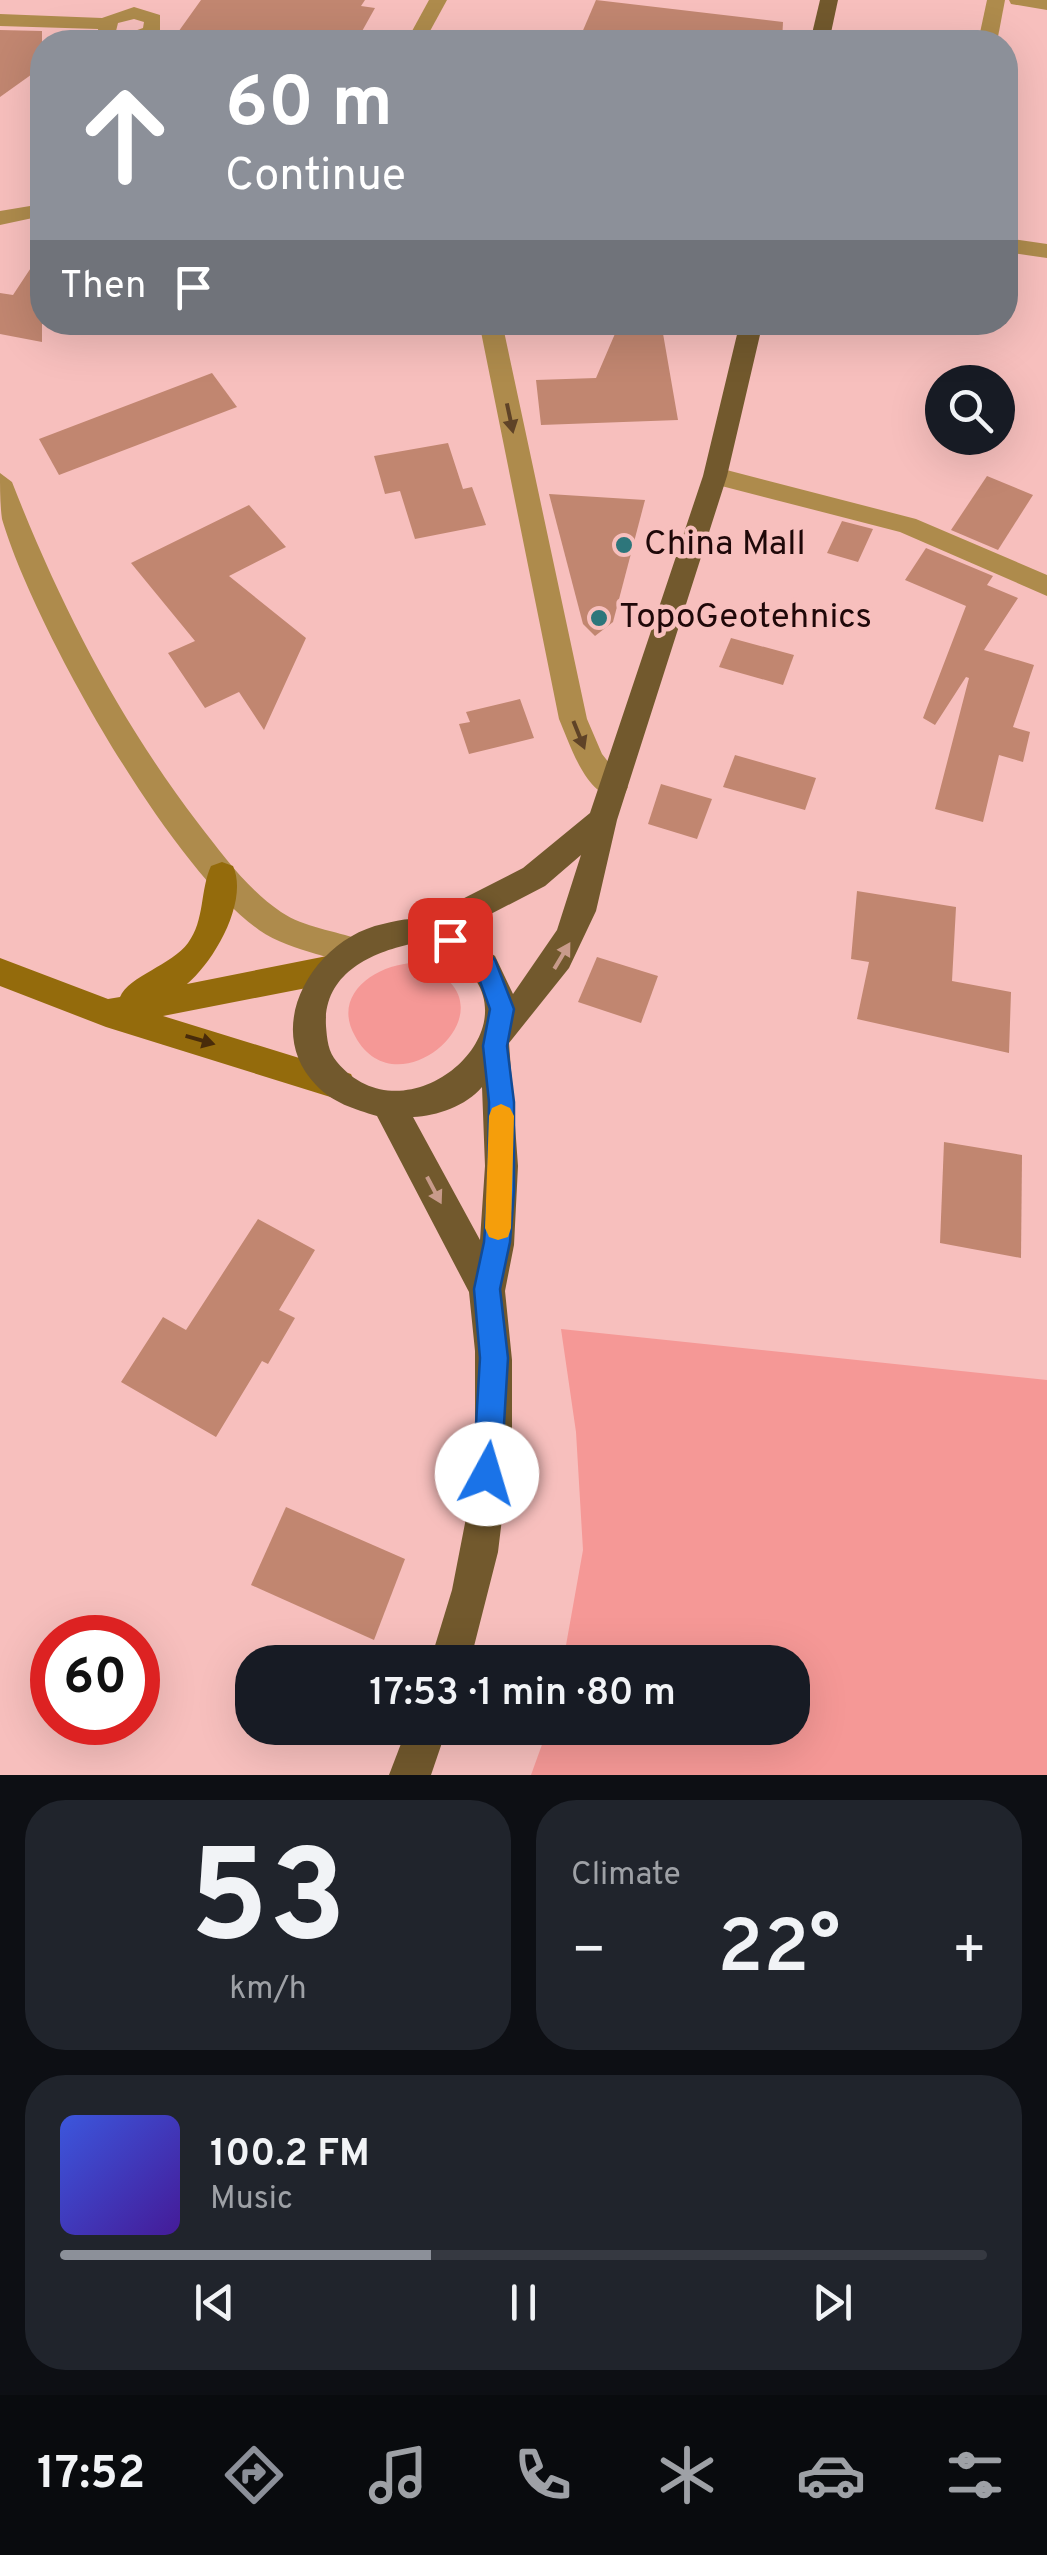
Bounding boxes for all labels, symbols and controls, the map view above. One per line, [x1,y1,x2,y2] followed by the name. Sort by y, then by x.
[225,62,393,151] text: 60 m
[60,70,190,200] icon: ahead
[225,149,406,206] text: Continue
[166,260,221,315] icon: arrive
[60,263,146,312] text: Then
[925,365,1015,455] map controls
[925,365,1015,455] button: search
[502,403,518,434] one-way arrow
[644,523,806,567] place label: China Mall
[613,534,635,556] marker: China Mall
[619,596,872,640] place label: TopoGeotehnics
[588,607,610,629] marker: TopoGeotehnics
[572,720,588,750] one-way arrow
[408,898,493,983] pin
[423,913,478,968] icon: arrive
[552,942,570,970] one-way arrow
[185,1033,216,1048] one-way arrow
[425,1175,442,1204] one-way arrow
[435,1422,539,1526] position arrow
[30,1615,160,1745] speed limit sign: 60
[369,1670,676,1719] text: 17:53 · 1 min · 80 m
[189,1822,347,1987] text: 53
[571,1856,681,1896] text: Climate
[718,1904,840,1999] text: 22°
[571,1918,606,1988] text: −
[952,1918,987,1988] text: +
[229,1970,307,2010] text: km/h
[210,2131,370,2180] text: 100.2 FM
[210,2180,293,2220] text: Music
[187,2275,242,2330] icon: previous
[496,2275,551,2330] icon: pause
[805,2275,860,2330] icon: next
[219,2440,289,2510] icon: directions
[363,2440,433,2510] icon: music
[508,2440,578,2510] icon: phone
[652,2440,722,2510] icon: climate
[796,2440,866,2510] icon: car
[940,2440,1010,2510] icon: filters
[37,2447,145,2504] text: 17:52

